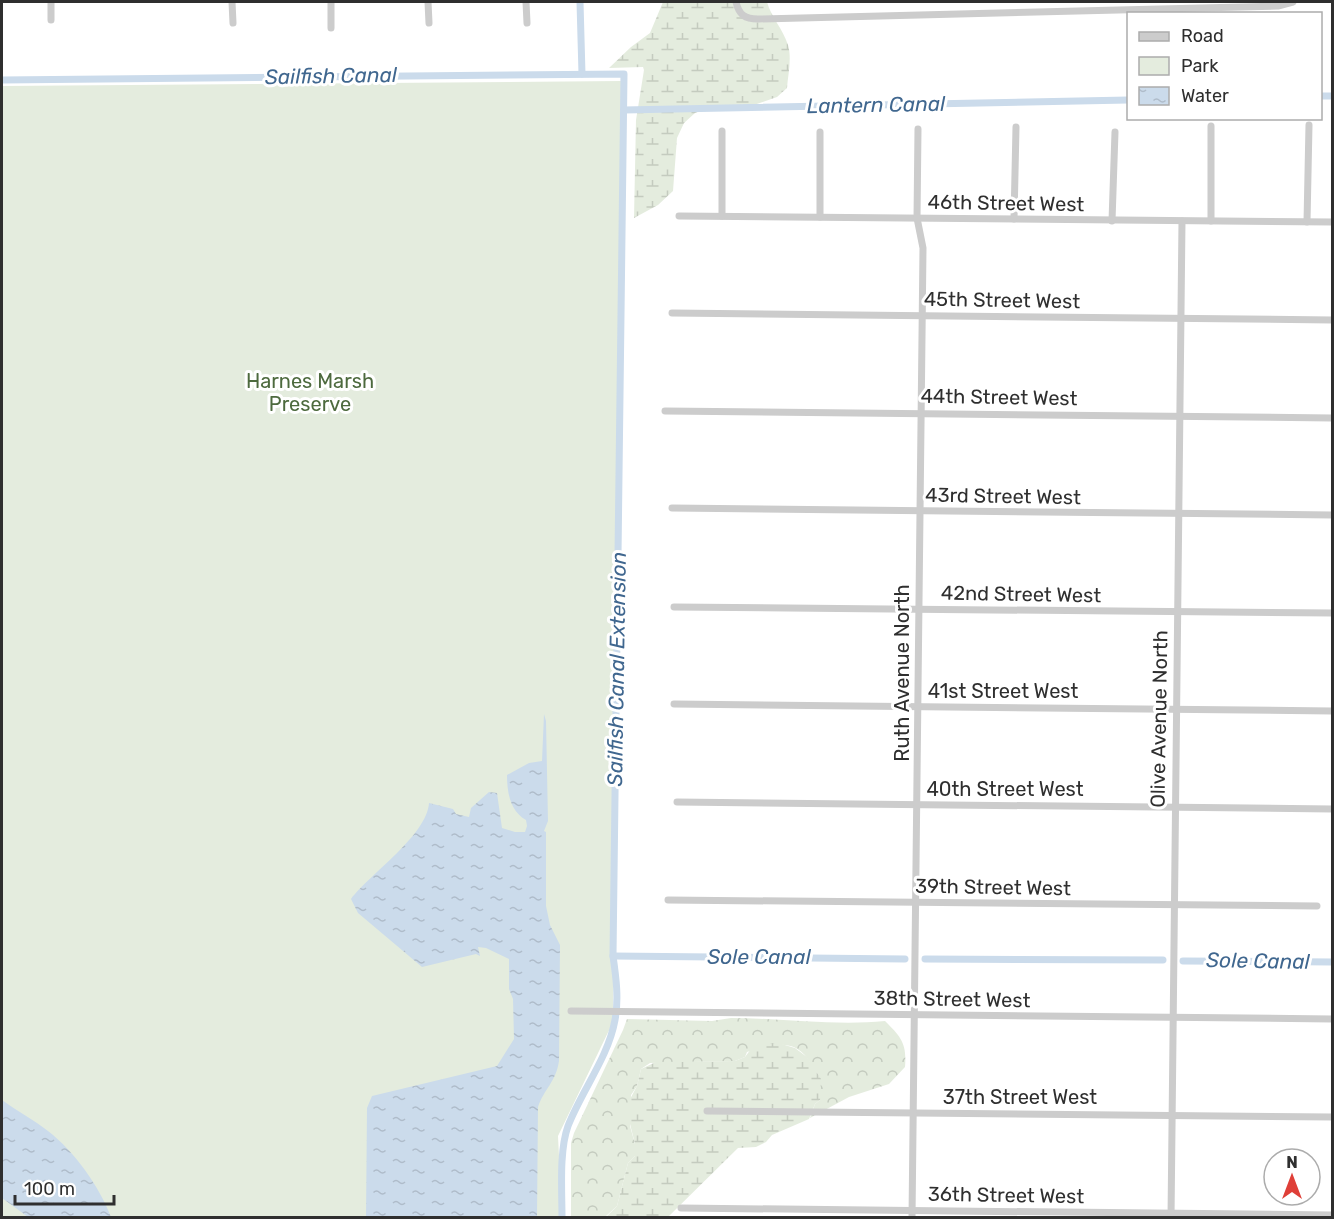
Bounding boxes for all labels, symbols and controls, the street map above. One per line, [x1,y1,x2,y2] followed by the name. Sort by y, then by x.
[1127,12,1322,120] legend
[1181,25,1224,47] text: Road
[1181,55,1219,77] text: Park
[265,62,398,89] water label: Sailfish Canal
[1181,85,1229,107] text: Water
[806,91,946,118] water label: Lantern Canal
[928,190,1085,216] street label: 46th Street West
[924,287,1081,313] street label: 45th Street West
[246,369,374,416] park label: Harnes Marsh Preserve
[920,384,1078,410] street label: 44th Street West
[925,483,1081,509] street label: 43rd Street West
[602,552,631,786] water label: Sailfish Canal Extension
[941,581,1102,607] street label: 42nd Street West
[890,584,914,762] street label: Ruth Avenue North
[1145,630,1173,808] street label: Olive Avenue North
[928,679,1079,703] street label: 41st Street West
[926,777,1084,801] street label: 40th Street West
[915,874,1071,900] street label: 39th Street West
[707,944,812,969] water label: Sole Canal
[1206,947,1311,974] water label: Sole Canal
[873,986,1031,1012] street label: 38th Street West
[943,1085,1097,1109] street label: 37th Street West
[1262,1147,1322,1207] north arrow
[1286,1153,1298,1172] text: N
[15,1168,114,1206] scale bar
[24,1178,75,1200] text: 100 m
[928,1182,1084,1208] street label: 36th Street West

